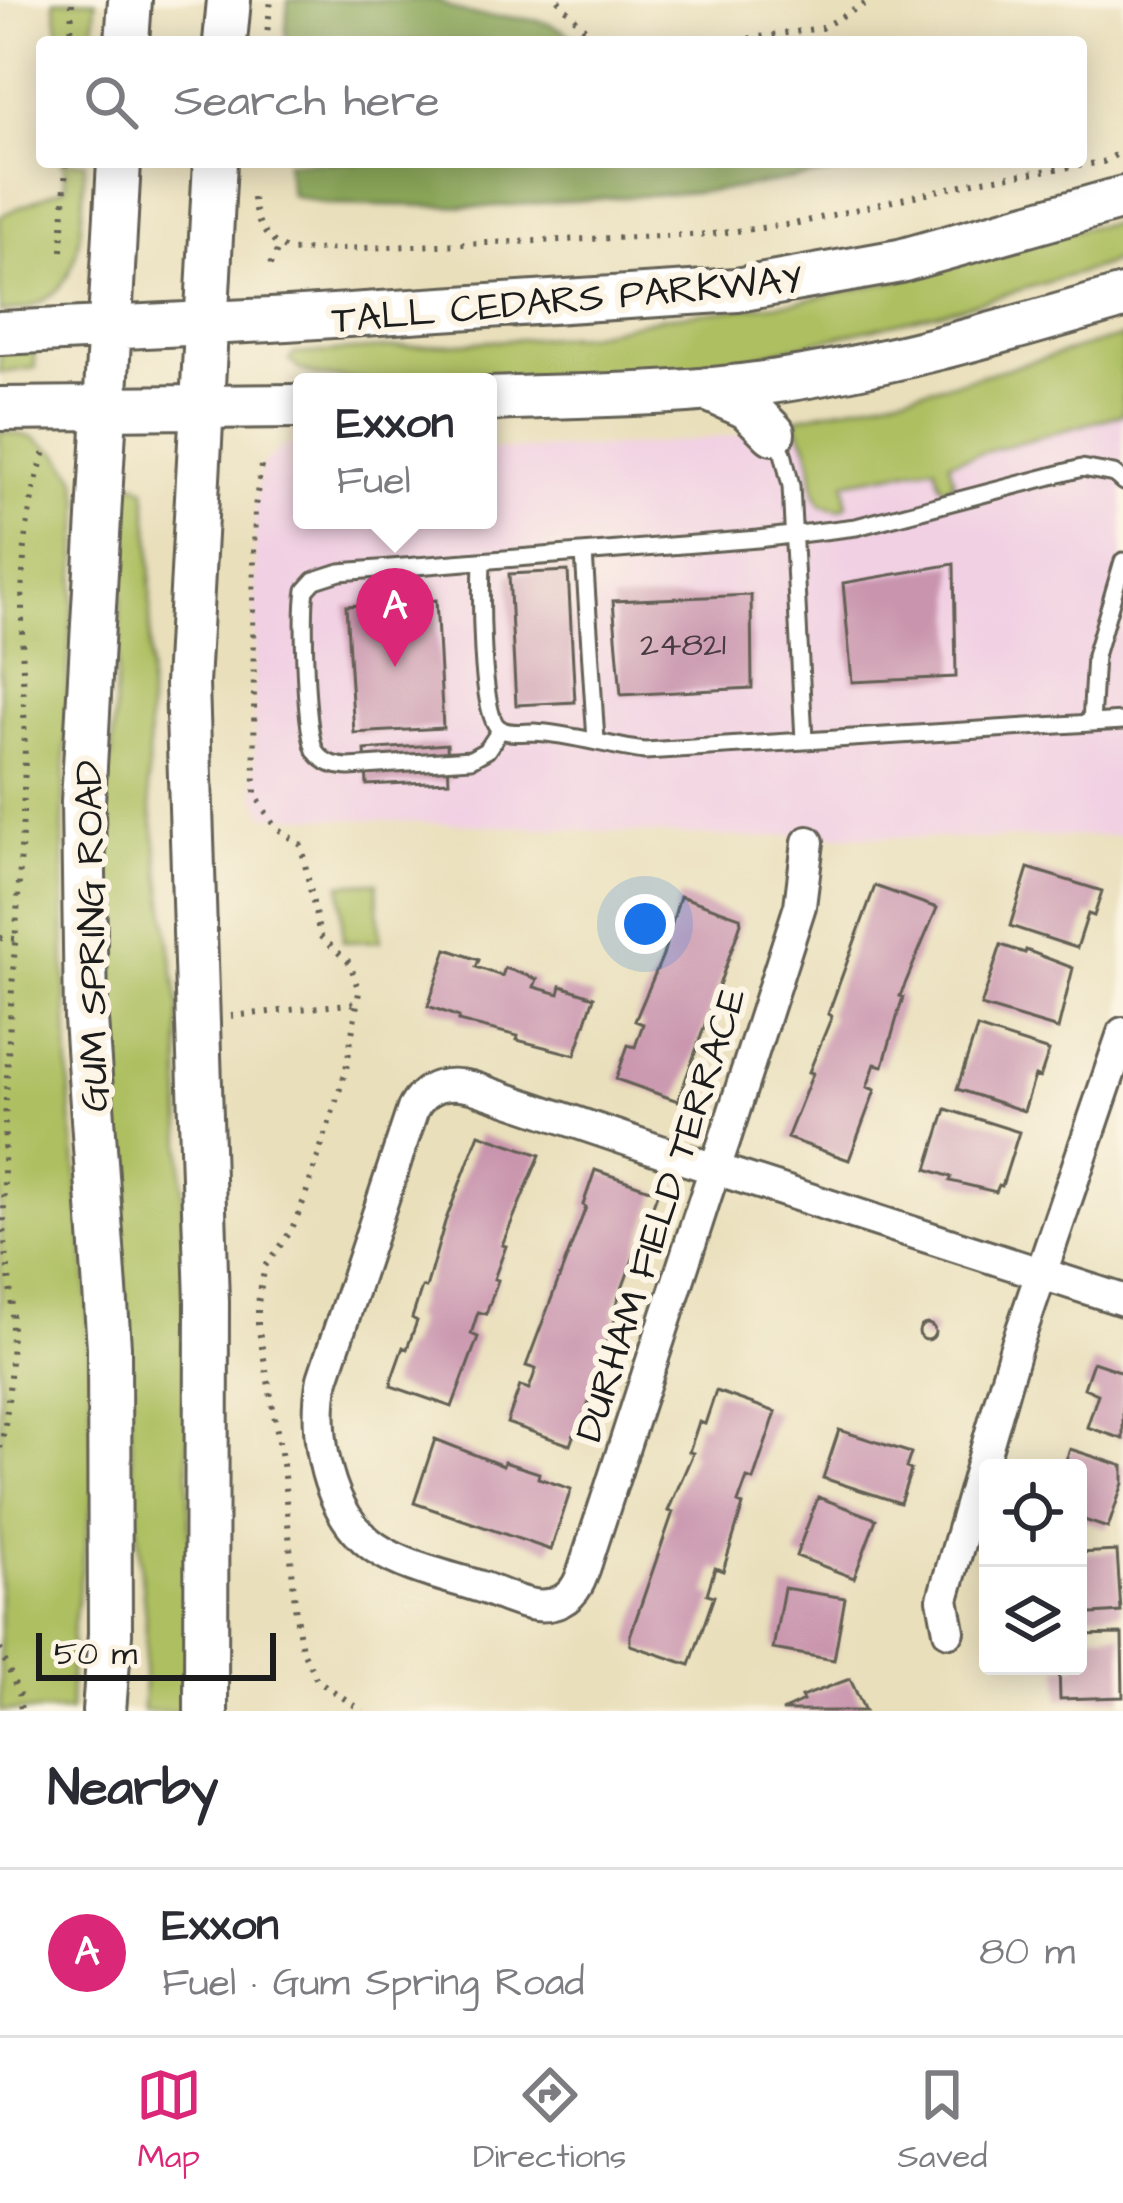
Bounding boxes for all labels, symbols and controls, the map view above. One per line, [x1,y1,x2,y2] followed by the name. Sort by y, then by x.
[36,36,1087,168] search box
[78,69,144,135] icon: search
[174,71,440,133] text: Search here
[330,254,805,348] street label: TALL CEDARS PARKWAY
[293,373,497,529] popup
[337,393,453,455] text: Exxon
[337,455,411,509] text: Fuel
[356,568,434,667] pin: A
[640,622,726,668] house number: 24821
[63,760,123,1112] street label: GUM SPRING ROAD
[615,894,675,954] your location
[563,981,761,1449] street label: DURHAM FIELD TERRACE
[979,1459,1087,1675] map controls
[979,1459,1087,1567] button: locate
[979,1567,1087,1675] button: layers
[36,1627,276,1680] scale bar
[54,1631,137,1677] text: 50 m
[48,1754,218,1825] text: Nearby
[162,1895,279,1957] text: Exxon
[75,1926,99,1980] text: A
[979,1926,1075,1980] text: 80 m
[162,1957,585,2011] text: Fuel · Gum Spring Road
[136,2062,202,2180] tab: Map
[473,2062,626,2180] tab: Directions
[897,2062,987,2180] tab: Saved

